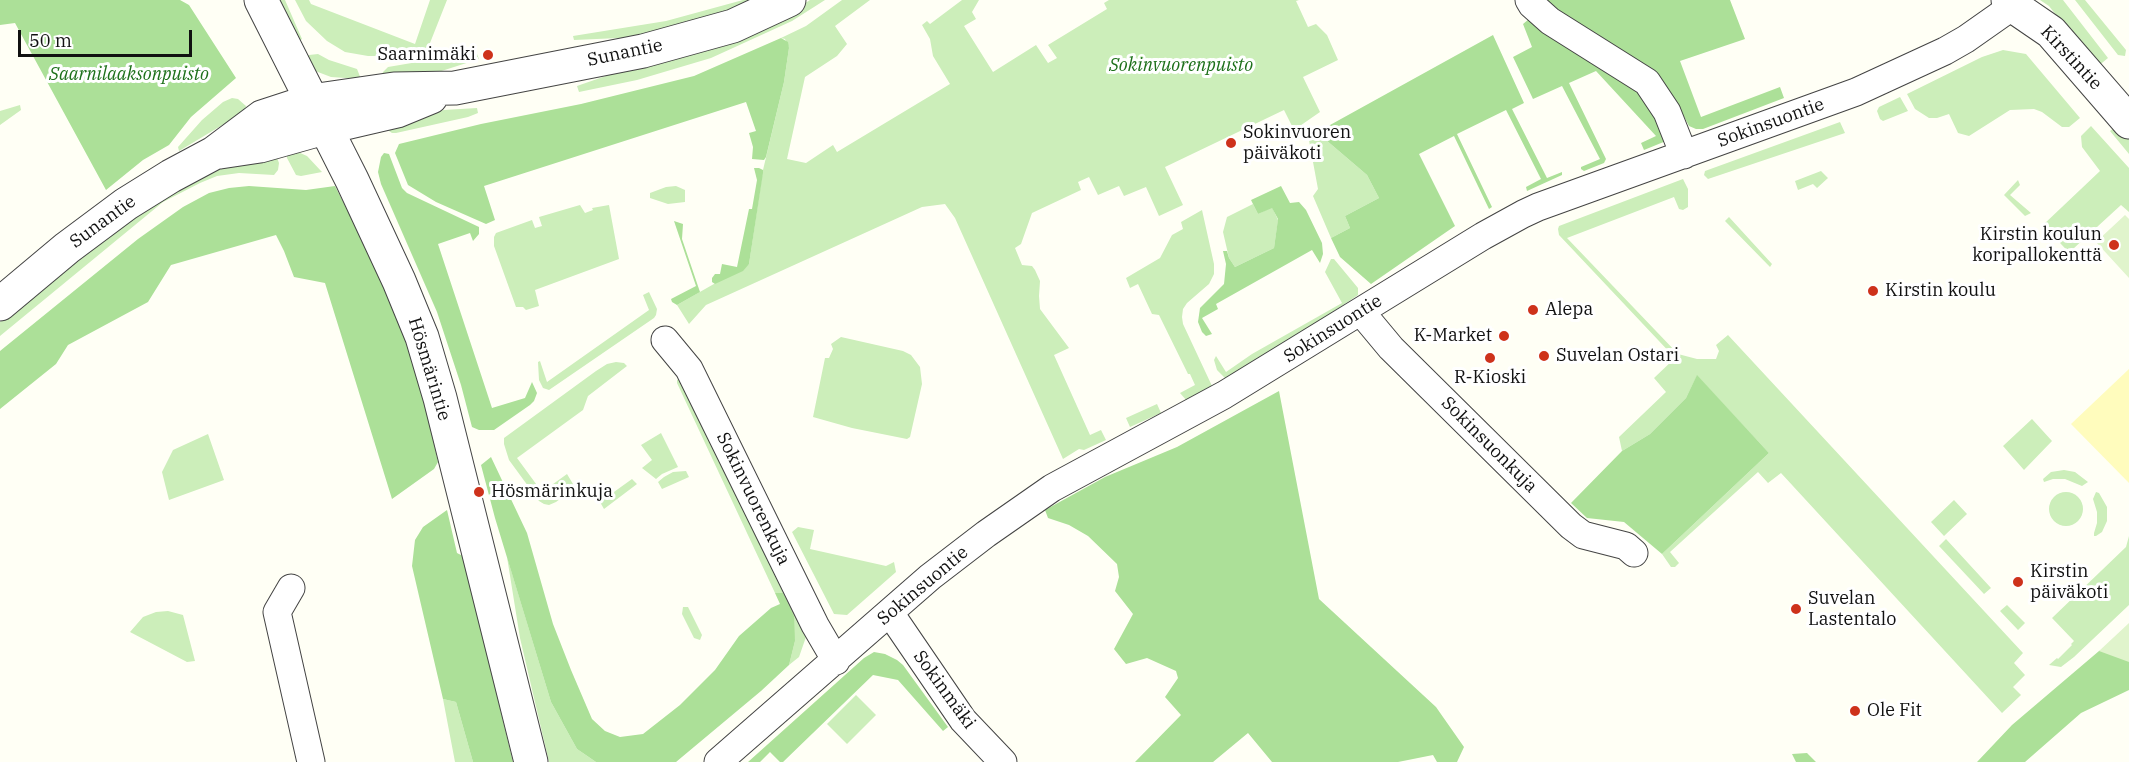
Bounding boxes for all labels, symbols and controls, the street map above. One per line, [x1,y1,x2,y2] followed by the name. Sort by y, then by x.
[21,18,195,56] scale bar
[2036,21,2106,95] street label: Kirstintie
[29,29,72,52] text: 50 m
[585,35,665,71] street label: Sunantie
[377,44,476,66] place label: Saarnimäki
[481,48,495,62] marker: Saarnimäki
[1109,55,1253,77] park label: Sokinvuorenpuisto
[49,64,209,86] park label: Saarnilaaksonpuisto
[1715,94,1827,152] street label: Sokinsuontie
[1243,122,1351,164] place label: Sokinvuoren päiväkoti
[1224,136,1238,150] marker: Sokinvuoren päiväkoti
[66,191,140,253] street label: Sunantie
[1972,224,2102,266] place label: Kirstin koulun koripallokenttä
[2107,238,2121,252] marker: Kirstin koulun koripallokenttä
[1885,280,1996,302] place label: Kirstin koulu
[1866,284,1880,298] marker: Kirstin koulu
[1280,290,1386,368] street label: Sokinsuontie
[1545,299,1593,321] place label: Alepa
[1526,303,1540,317] marker: Alepa
[403,315,455,423] street label: Hösmärintie
[1414,325,1492,347] place label: K-Market
[1497,329,1511,343] marker: K-Market
[1556,345,1679,367] place label: Suvelan Ostari
[1537,349,1551,363] marker: Suvelan Ostari
[1483,351,1497,365] marker: R-Kioski
[1454,367,1526,389] place label: R-Kioski
[1437,393,1541,497] street label: Sokinsuonkuja
[712,429,794,569] street label: Sokinvuorenkuja
[491,481,613,503] place label: Hösmärinkuja
[472,485,486,499] marker: Hösmärinkuja
[873,542,973,630] street label: Sokinsuontie
[2030,561,2108,604] place label: Kirstin päiväkoti
[2011,575,2025,589] marker: Kirstin päiväkoti
[1808,588,1896,630] place label: Suvelan Lastentalo
[1789,602,1803,616] marker: Suvelan Lastentalo
[908,647,980,733] street label: Sokinmäki
[1867,700,1922,722] place label: Ole Fit
[1848,704,1862,718] marker: Ole Fit

